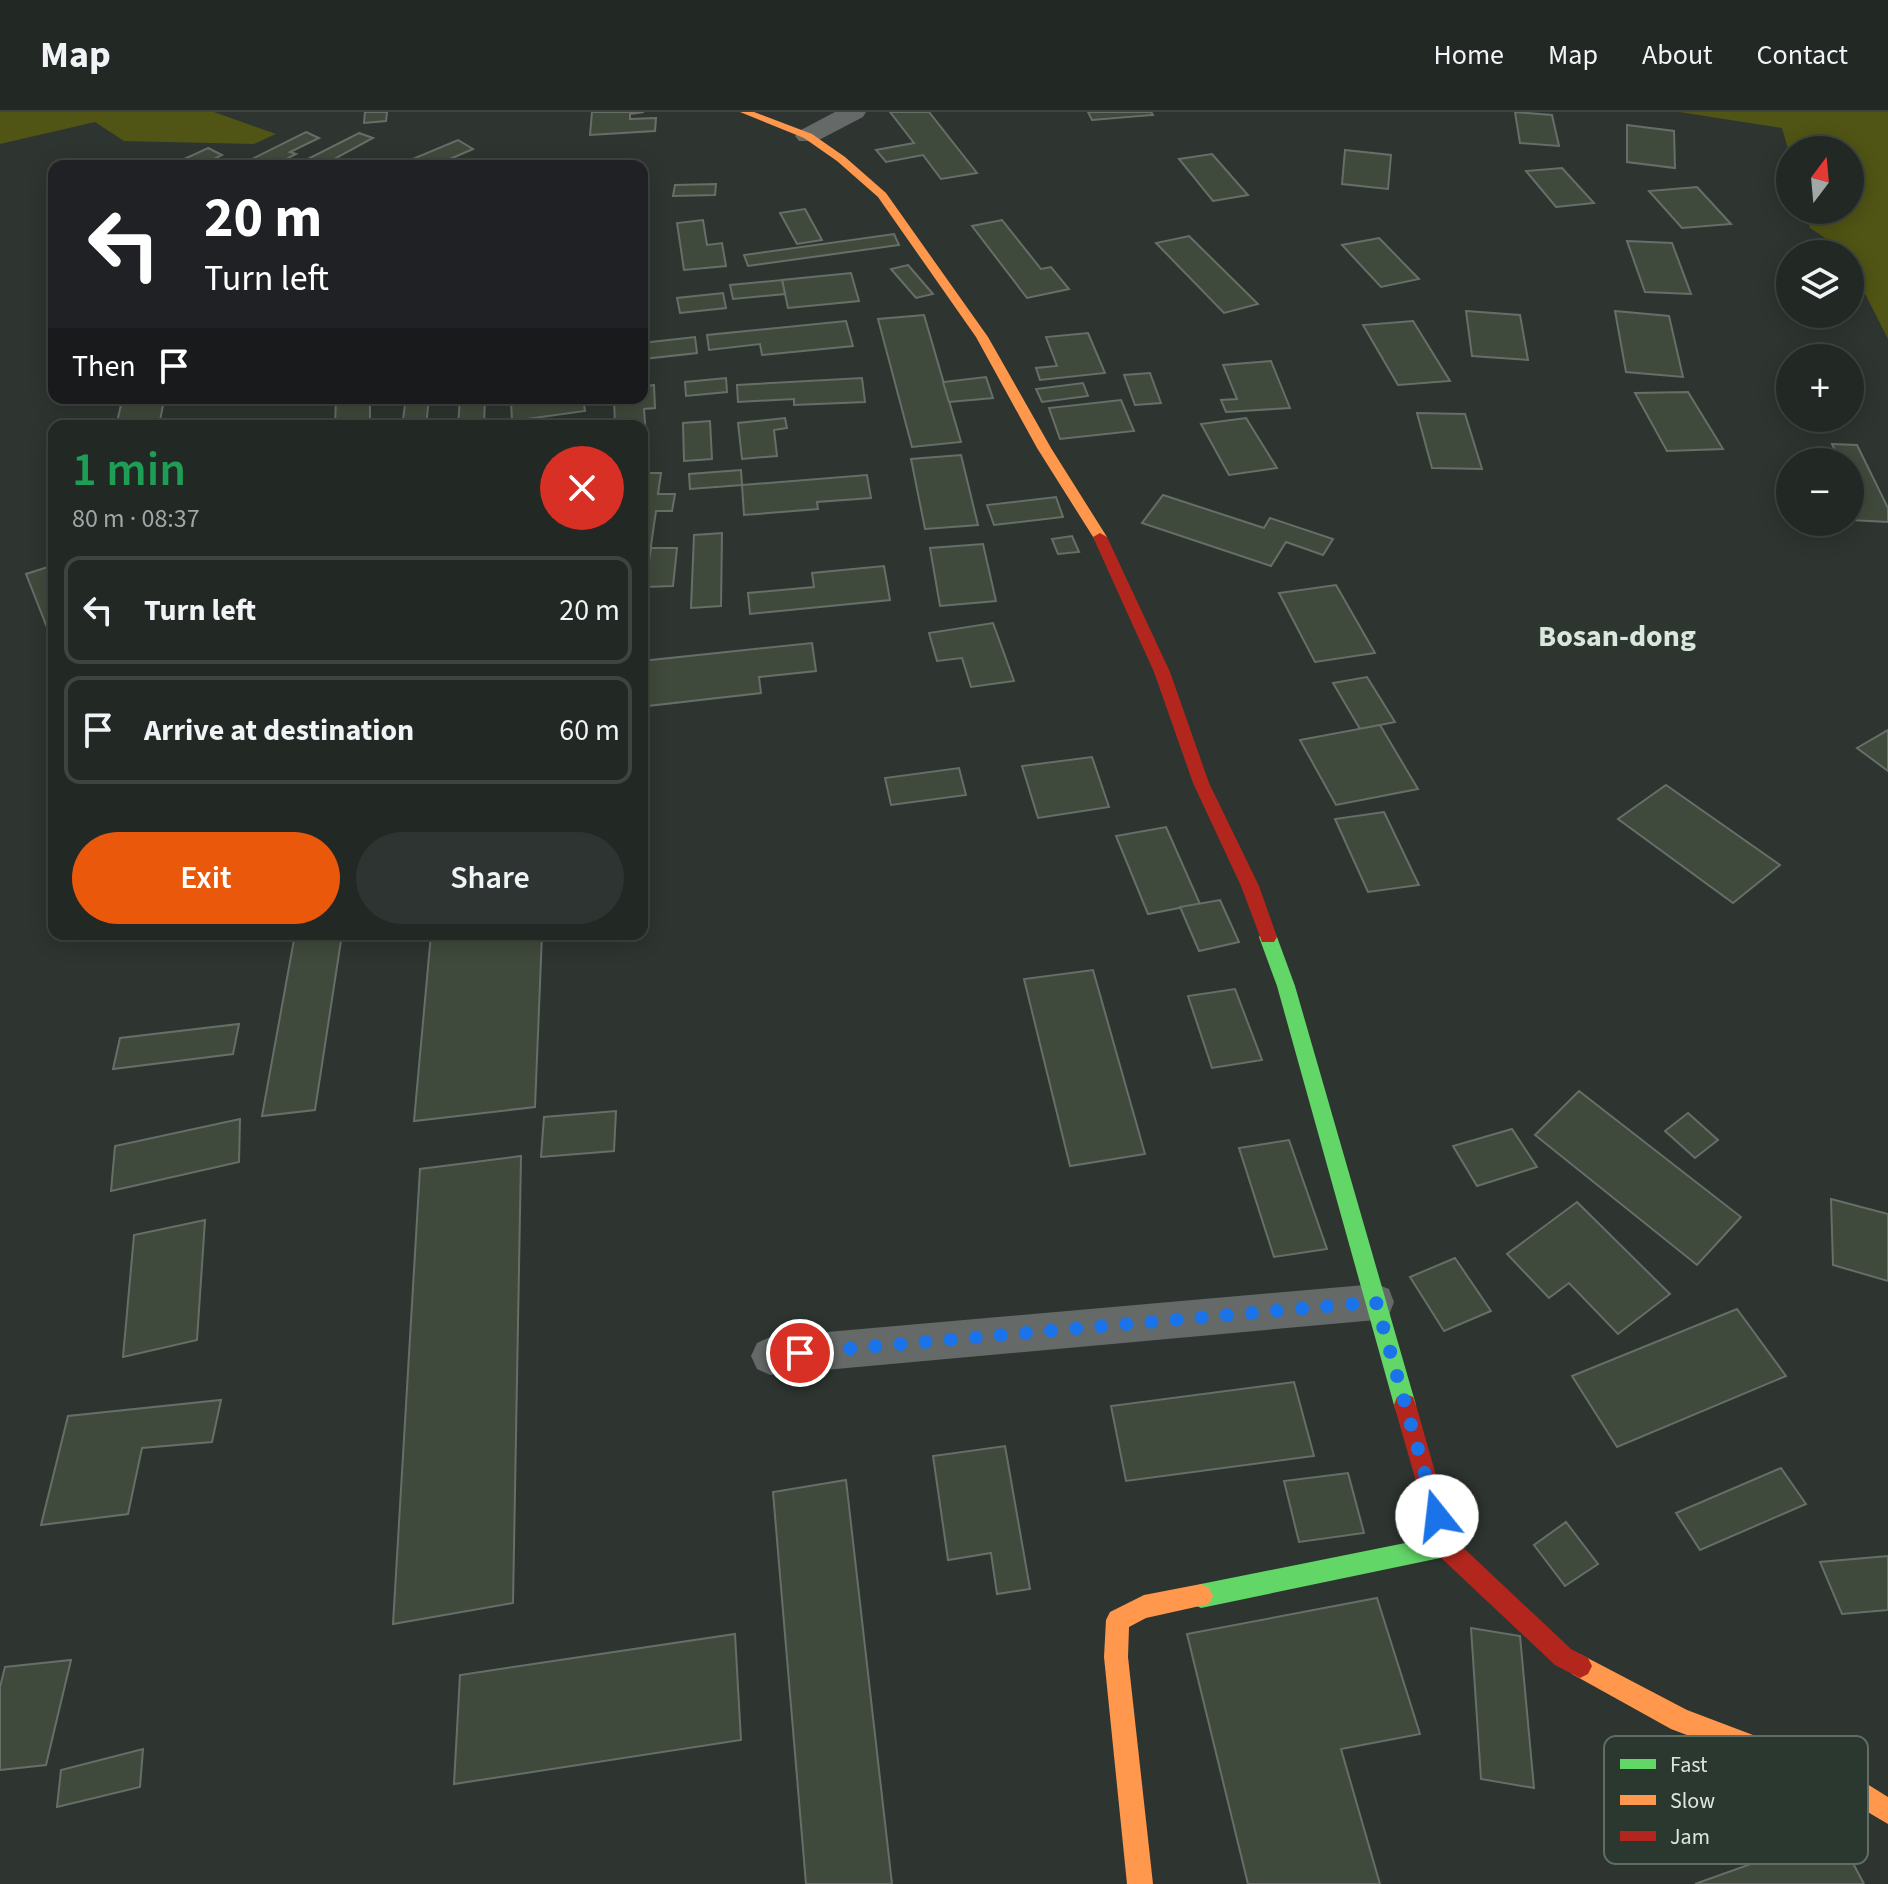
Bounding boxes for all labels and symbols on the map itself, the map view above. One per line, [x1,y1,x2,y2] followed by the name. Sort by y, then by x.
[1776,136,1864,224] north arrow
[1538,615,1696,658] district label: Bosan-dong
[766,1319,834,1387] pin
[1395,1474,1479,1558] position arrow
[1604,1736,1868,1864] legend
[1670,1749,1708,1781] text: Fast
[1670,1785,1715,1817] text: Slow
[1670,1821,1710,1853] text: Jam

